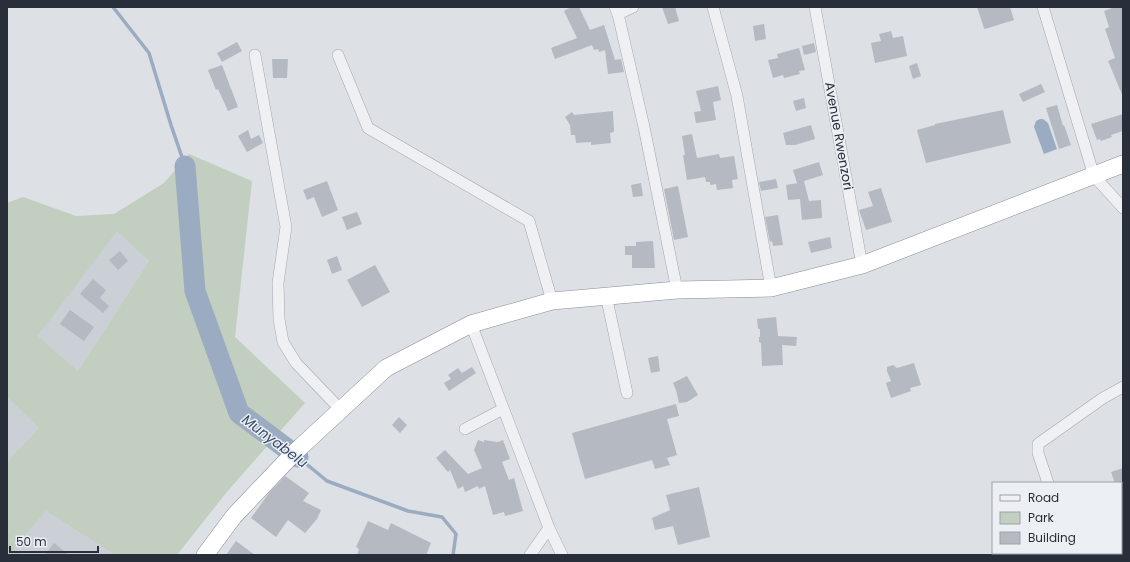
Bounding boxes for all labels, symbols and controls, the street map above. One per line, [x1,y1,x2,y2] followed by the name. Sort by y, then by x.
[820,80,858,192] street label: Avenue Rwenzori
[238,410,312,472] water label: Munyabelu
[992,482,1122,554] legend
[1028,489,1059,506] text: Road
[1028,509,1055,526] text: Park
[10,528,98,554] scale bar
[1028,529,1076,546] text: Building
[16,533,47,550] text: 50 m

